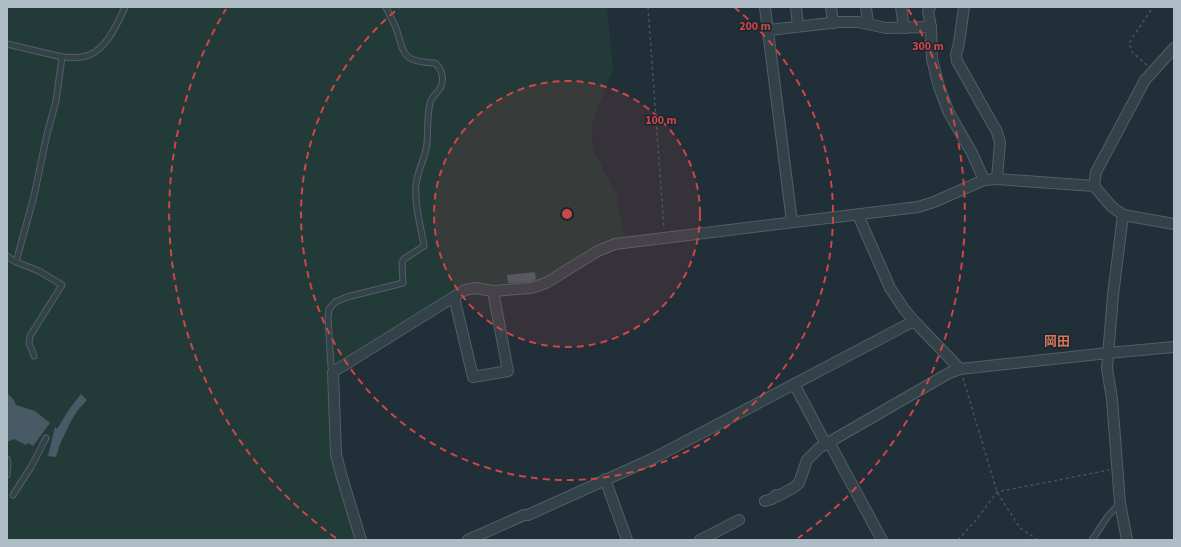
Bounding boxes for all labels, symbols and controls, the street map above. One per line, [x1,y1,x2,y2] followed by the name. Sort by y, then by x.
[739,18,771,35] text: 200 m
[912,38,944,55] text: 300 m
[645,112,677,129] text: 100 m
[560,207,574,221] centre of rings
[1044,333,1070,351] district label: 岡田

